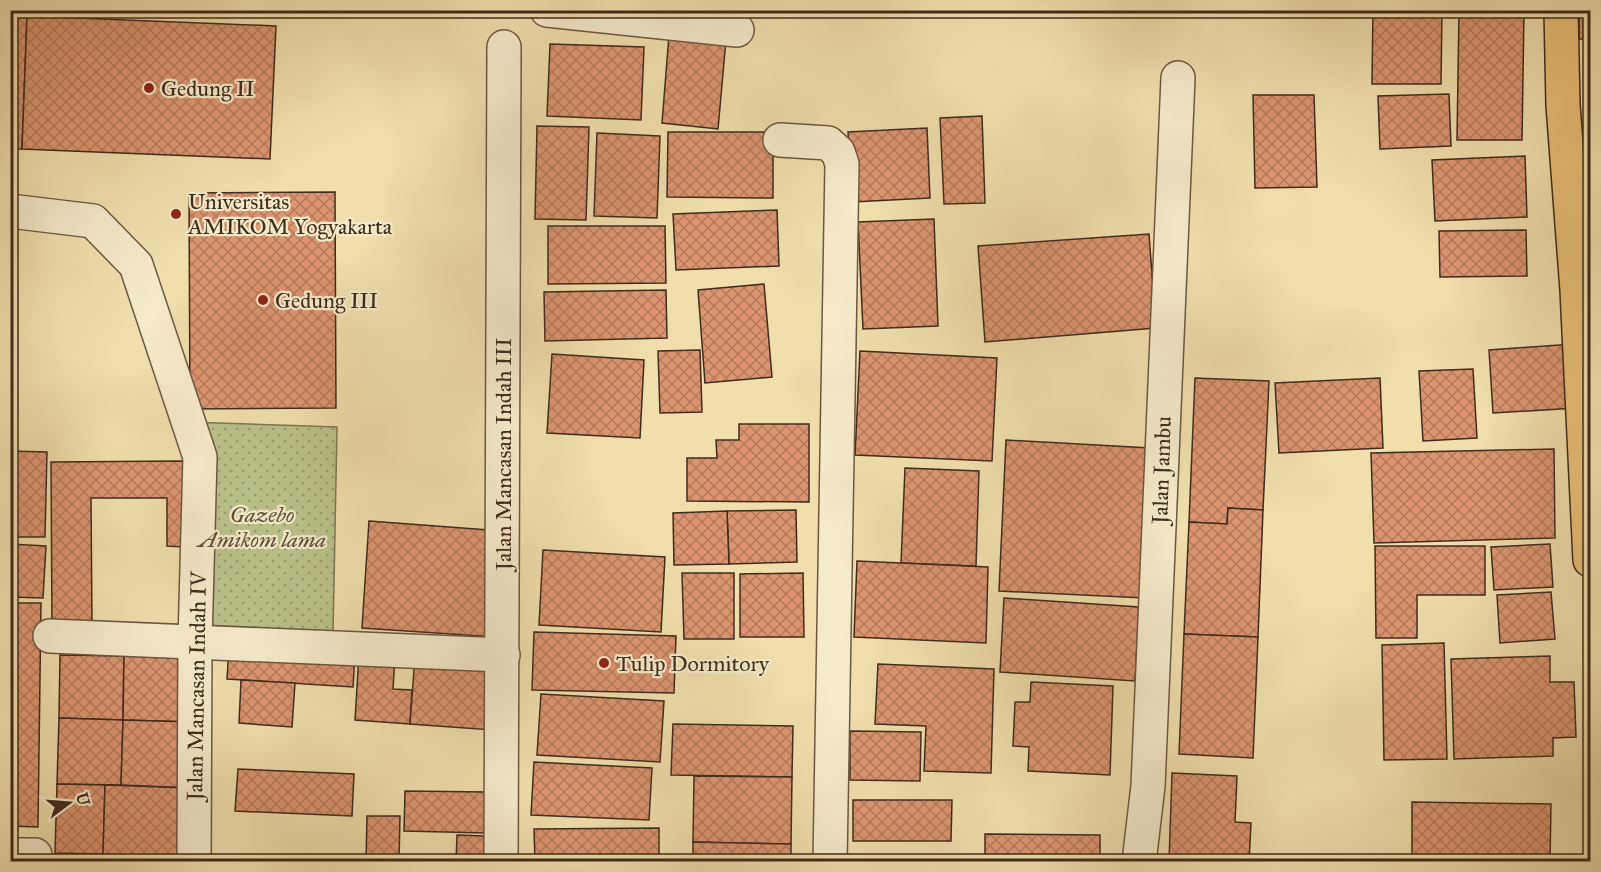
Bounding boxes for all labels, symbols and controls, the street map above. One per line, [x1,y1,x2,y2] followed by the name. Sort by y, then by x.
[161,75,255,102] place label: Gedung II
[142,81,156,95] marker: Gedung II
[187,188,393,240] place label: Universitas AMIKOM Yogyakarta
[169,207,183,221] marker: Universitas AMIKOM Yogyakarta
[275,287,378,314] place label: Gedung III
[256,293,270,307] marker: Gedung III
[490,338,517,572] street label: Jalan Mancasan Indah III
[1146,415,1177,526] street label: Jalan Jambu
[196,501,326,553] park label: Gazebo Amikom lama
[181,569,212,803] street label: Jalan Mancasan Indah IV
[616,650,770,677] place label: Tulip Dormitory
[597,656,611,670] marker: Tulip Dormitory
[39,773,99,833] north arrow
[72,790,94,808] text: U

